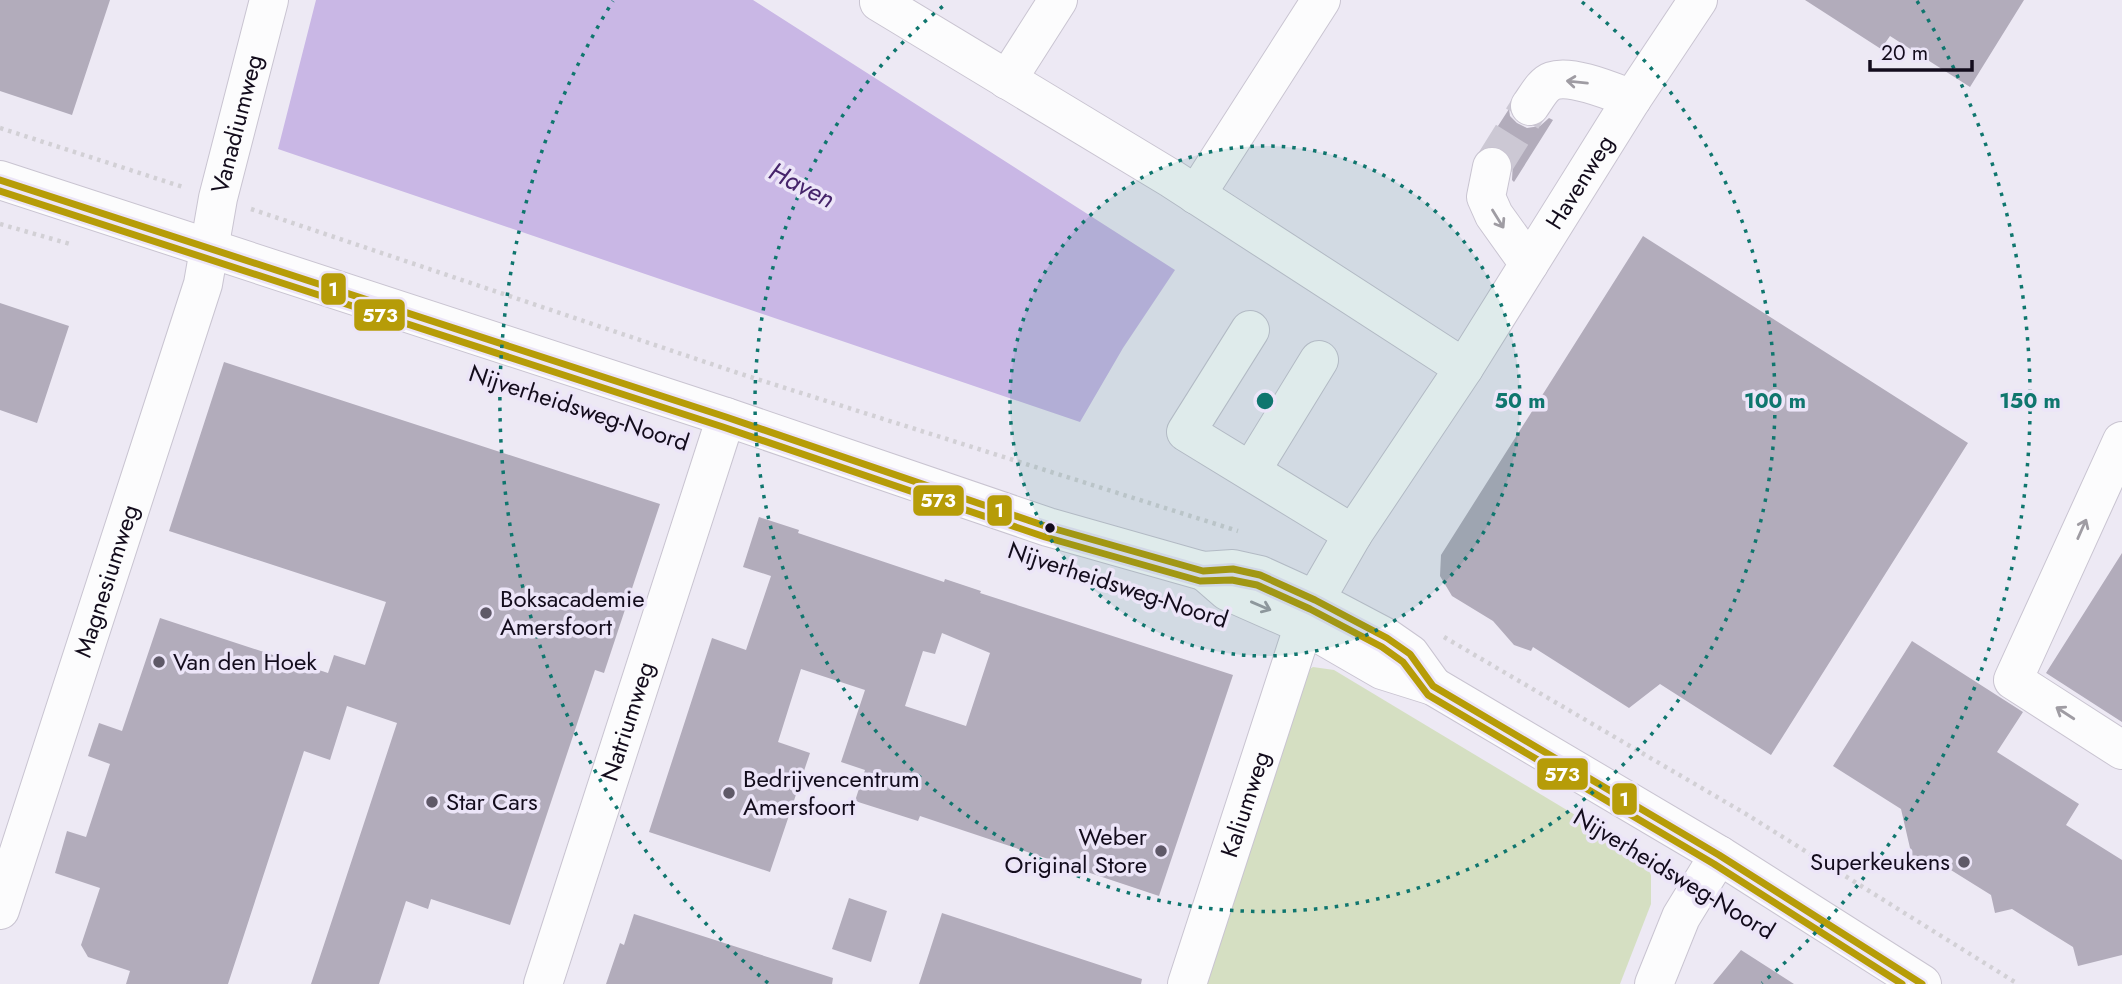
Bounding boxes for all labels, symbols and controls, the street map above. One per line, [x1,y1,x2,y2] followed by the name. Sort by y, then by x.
[1870,28,1972,72] scale bar
[1881,38,1928,68] text: 20 m
[202,50,271,197] street label: Vanadiumweg
[1566,75,1588,88] one-way arrow
[1537,128,1622,236] street label: Havenweg
[763,152,841,218] water label: Haven
[1490,209,1505,228] one-way arrow
[320,272,347,306] line badge: 1
[328,276,338,303] text: 1
[353,298,406,332] line badge: 573
[362,302,398,329] text: 573
[464,355,694,460] street label: Nijverheidsweg-Noord
[1495,386,1545,416] text: 50 m
[1744,386,1806,416] text: 100 m
[1999,386,2061,416] text: 150 m
[1253,389,1277,413] centre of rings
[912,484,965,517] line badge: 573
[920,487,956,514] text: 573
[986,494,1013,527] line badge: 1
[994,497,1004,524] text: 1
[65,500,147,662] street label: Magnesiumweg
[2076,518,2089,540] one-way arrow
[1043,521,1057,535] unlabelled marker
[1003,532,1233,637] street label: Nijverheidsweg-Noord
[500,581,645,644] place label: Boksacademie Amersfoort
[1249,600,1271,613] one-way arrow
[478,605,494,621] marker: Boksacademie Amersfoort
[173,644,317,679] place label: Van den Hoek
[151,654,167,670] marker: Van den Hoek
[592,657,663,785] street label: Natriumweg
[2055,706,2075,720] one-way arrow
[1211,746,1279,862] street label: Kaliumweg
[1536,757,1589,791] line badge: 573
[743,761,920,824] place label: Bedrijvencentrum Amersfoort
[1544,761,1580,788] text: 573
[1611,782,1638,816] line badge: 1
[446,784,538,819] place label: Star Cars
[721,785,737,801] marker: Bedrijvencentrum Amersfoort
[1619,786,1629,813] text: 1
[424,794,440,810] marker: Star Cars
[1567,799,1782,948] street label: Nijverheidsweg-Noord
[1005,819,1148,882] place label: Weber Original Store
[1153,843,1169,859] marker: Weber Original Store
[1810,844,1950,879] place label: Superkeukens
[1956,854,1972,870] marker: Superkeukens

